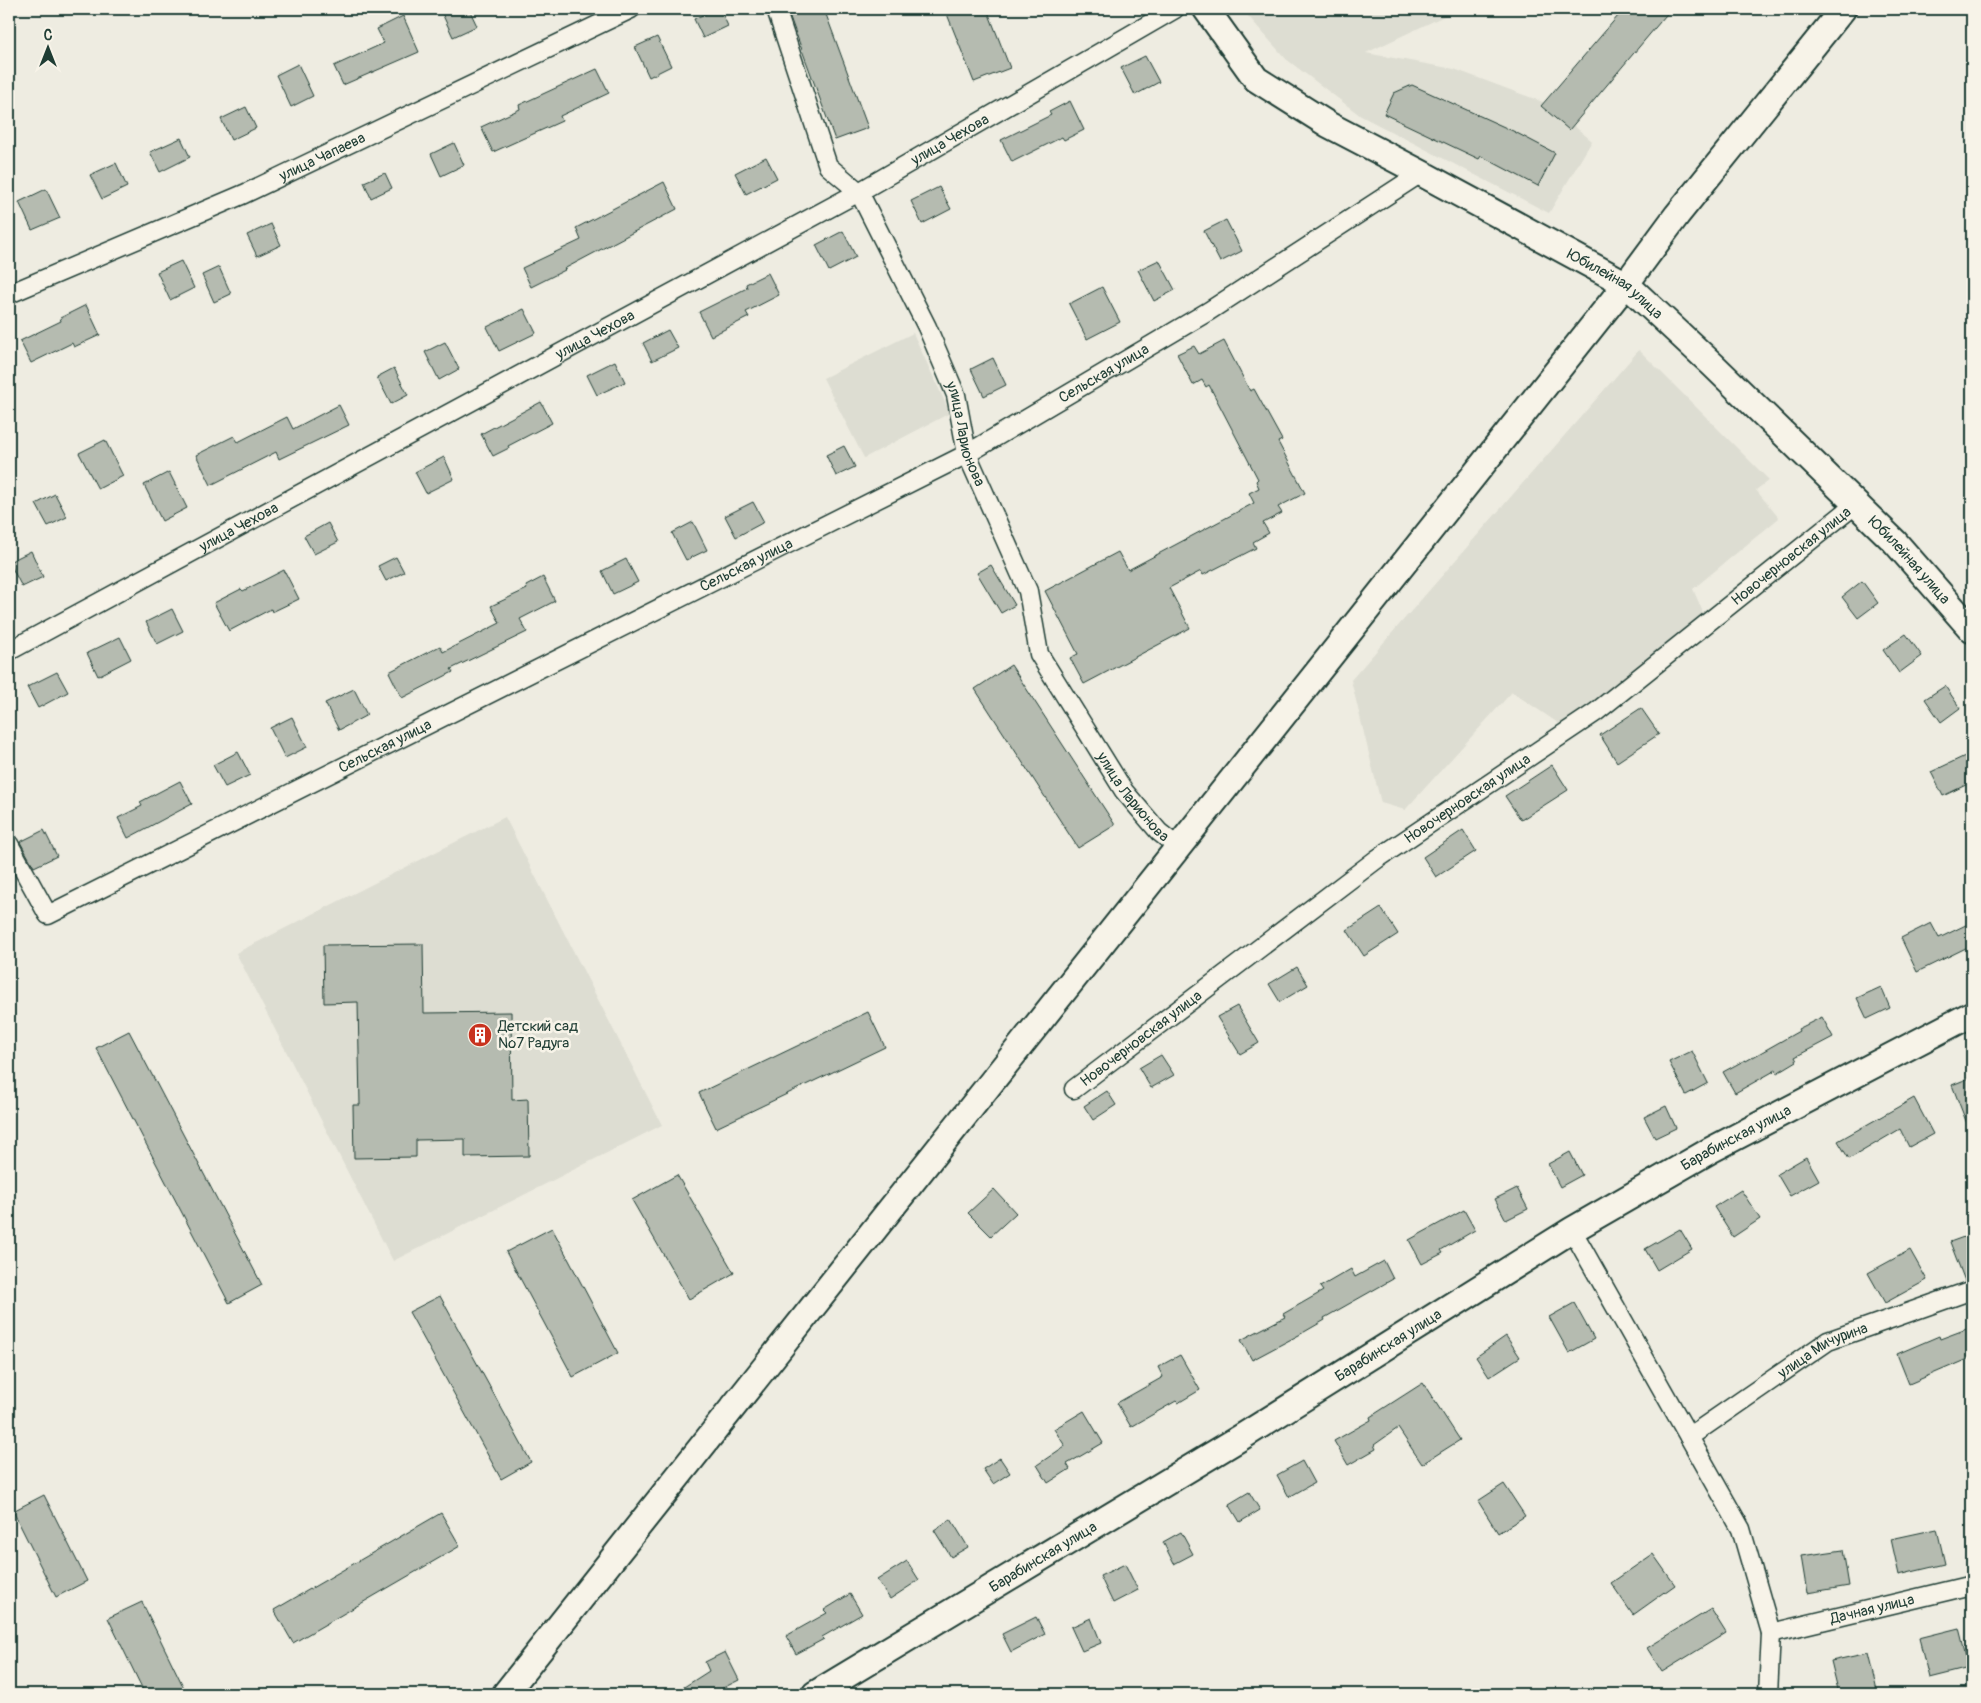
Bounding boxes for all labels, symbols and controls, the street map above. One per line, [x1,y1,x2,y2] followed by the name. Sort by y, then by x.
[22,22,72,72] north arrow
[44,27,53,44] text: С
[907,109,992,170] street label: улица Чехова
[275,128,368,186] street label: улица Чапаева
[1564,244,1667,323] street label: Юбилейная улица
[551,306,638,364] street label: улица Чехова
[1055,339,1152,407] street label: Сельская улица
[941,377,990,489] street label: улица Ларионова
[195,498,281,556] street label: улица Чехова
[1727,502,1855,610] street label: Новочерновская улица
[1864,512,1955,608] street label: Юбилейная улица
[696,534,796,596] street label: Сельская улица
[335,715,435,777] street label: Сельская улица
[1092,747,1173,846] street label: улица Ларионова
[1400,749,1534,848] street label: Новочерновская улица
[1076,986,1206,1091] street label: Новочерновская улица
[497,1017,578,1053] place label: Детский сад №7 Радуга
[467,1022,493,1048] building icon: Детский сад №7 Радуга
[1677,1100,1794,1175] street label: Барабинская улица
[1331,1305,1445,1386] street label: Барабинская улица
[1773,1318,1870,1383] street label: улица Мичурина
[985,1517,1100,1596] street label: Барабинская улица
[1827,1590,1916,1628] street label: Дачная улица

